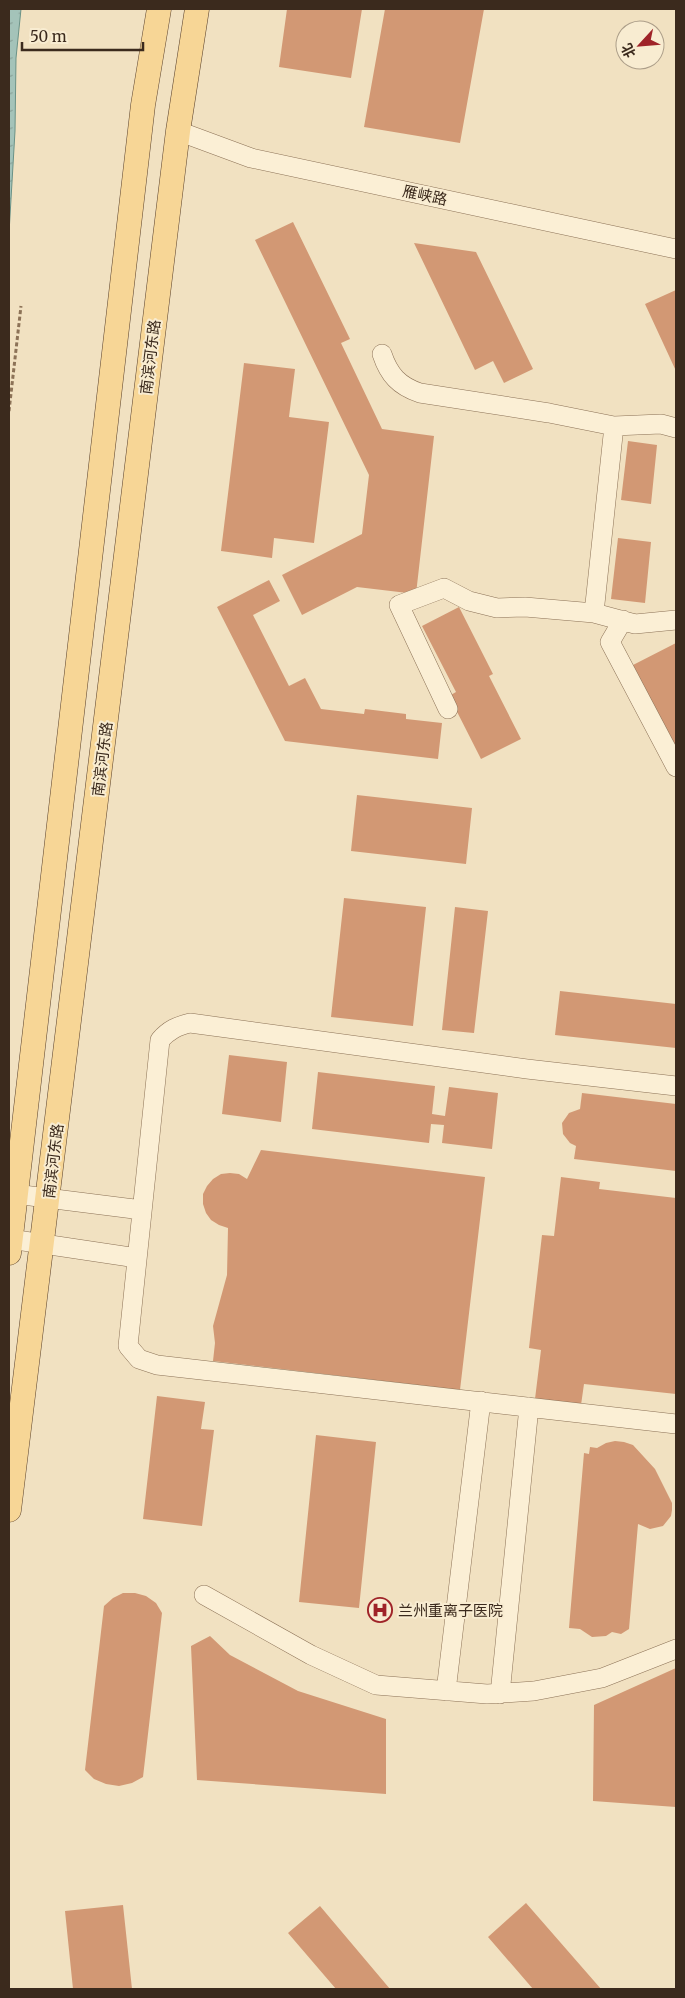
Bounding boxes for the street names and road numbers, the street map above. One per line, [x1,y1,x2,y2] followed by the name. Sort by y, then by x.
[401,181,449,209] street label: 雁峡路
[136,319,164,395] street label: 南滨河东路
[88,721,116,797] street label: 南滨河东路
[39,1123,67,1199] street label: 南滨河东路

